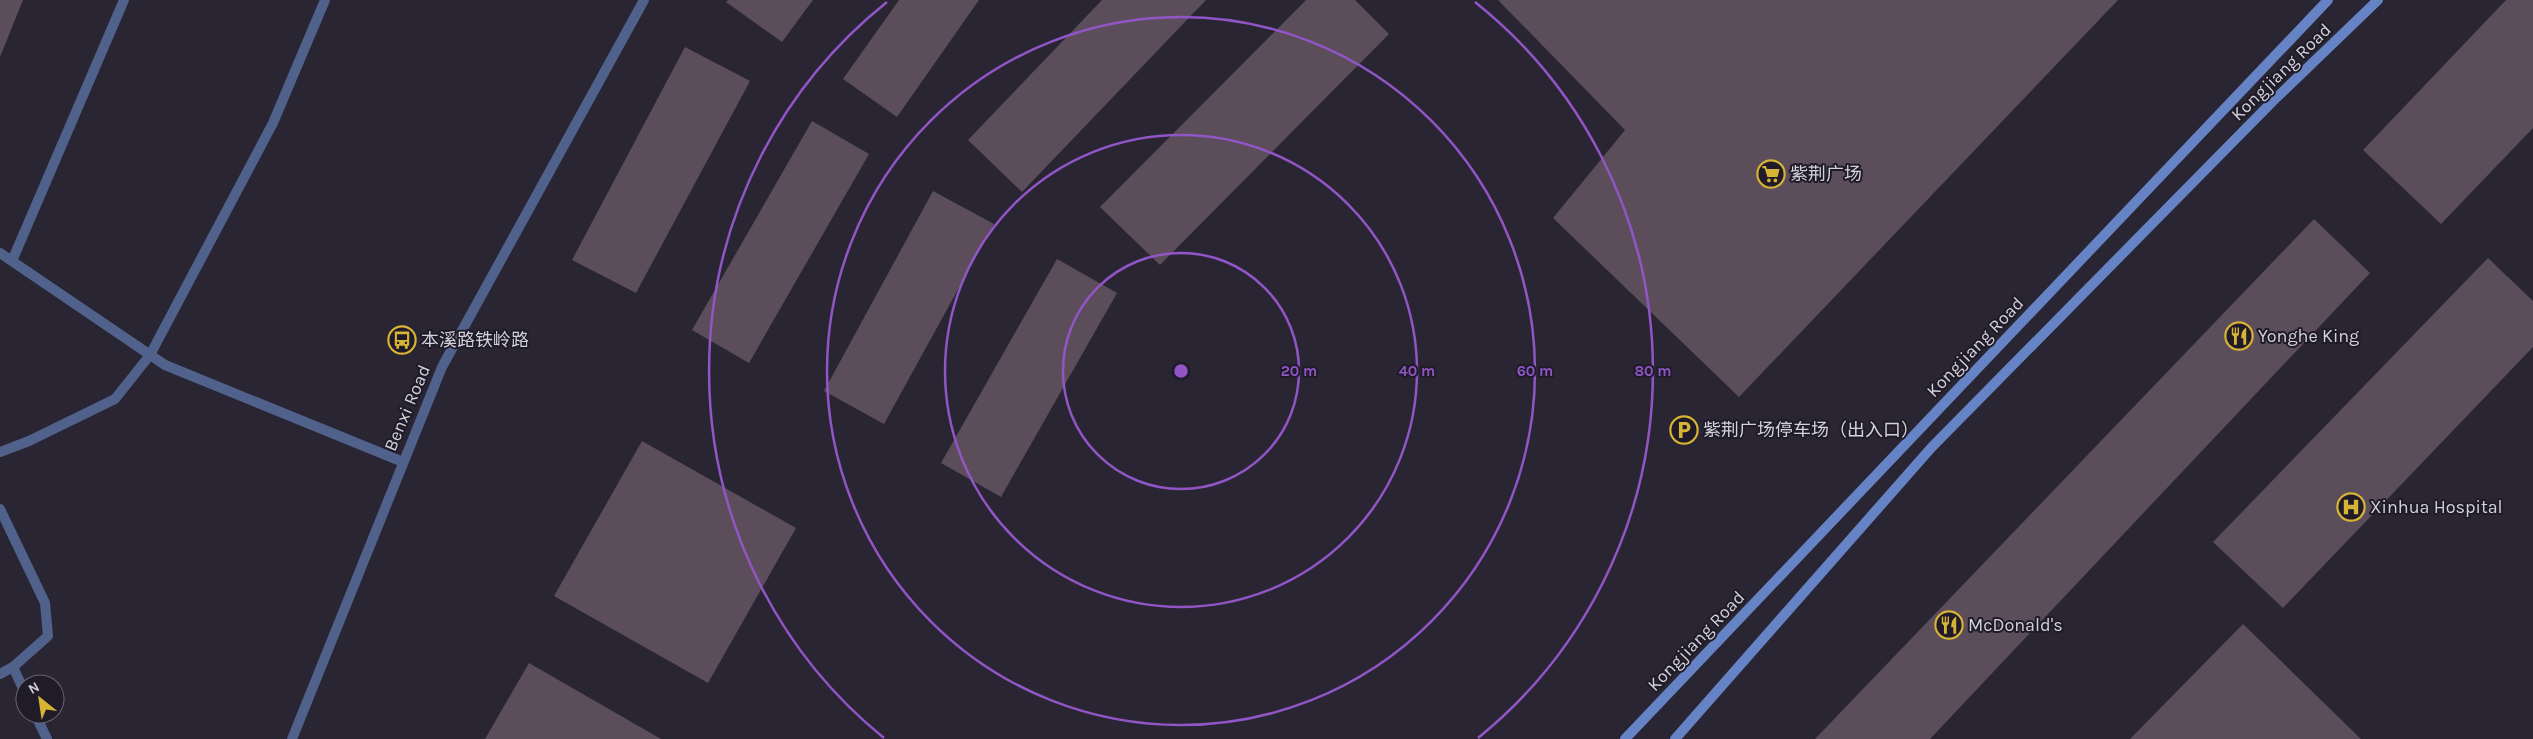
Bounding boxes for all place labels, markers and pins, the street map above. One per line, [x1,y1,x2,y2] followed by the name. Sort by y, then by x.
[1756,159,1786,189] supermarket icon: 紫荆广场
[1790,163,1862,185] place label: 紫荆广场
[2224,321,2254,351] restaurant icon: Yonghe King
[387,325,417,355] bus stop icon: 本溪路铁岭路
[2258,325,2359,347] place label: Yonghe King
[421,329,529,351] place label: 本溪路铁岭路
[1172,362,1190,380] centre of rings
[1669,415,1699,445] parking icon: 紫荆广场停车场（出入口）
[1703,419,1919,441] place label: 紫荆广场停车场（出入口）
[2336,492,2366,522] hospital icon: Xinhua Hospital
[2370,496,2503,518] place label: Xinhua Hospital
[1934,610,1964,640] restaurant icon: McDonald's
[1968,614,2063,636] place label: McDonald's

